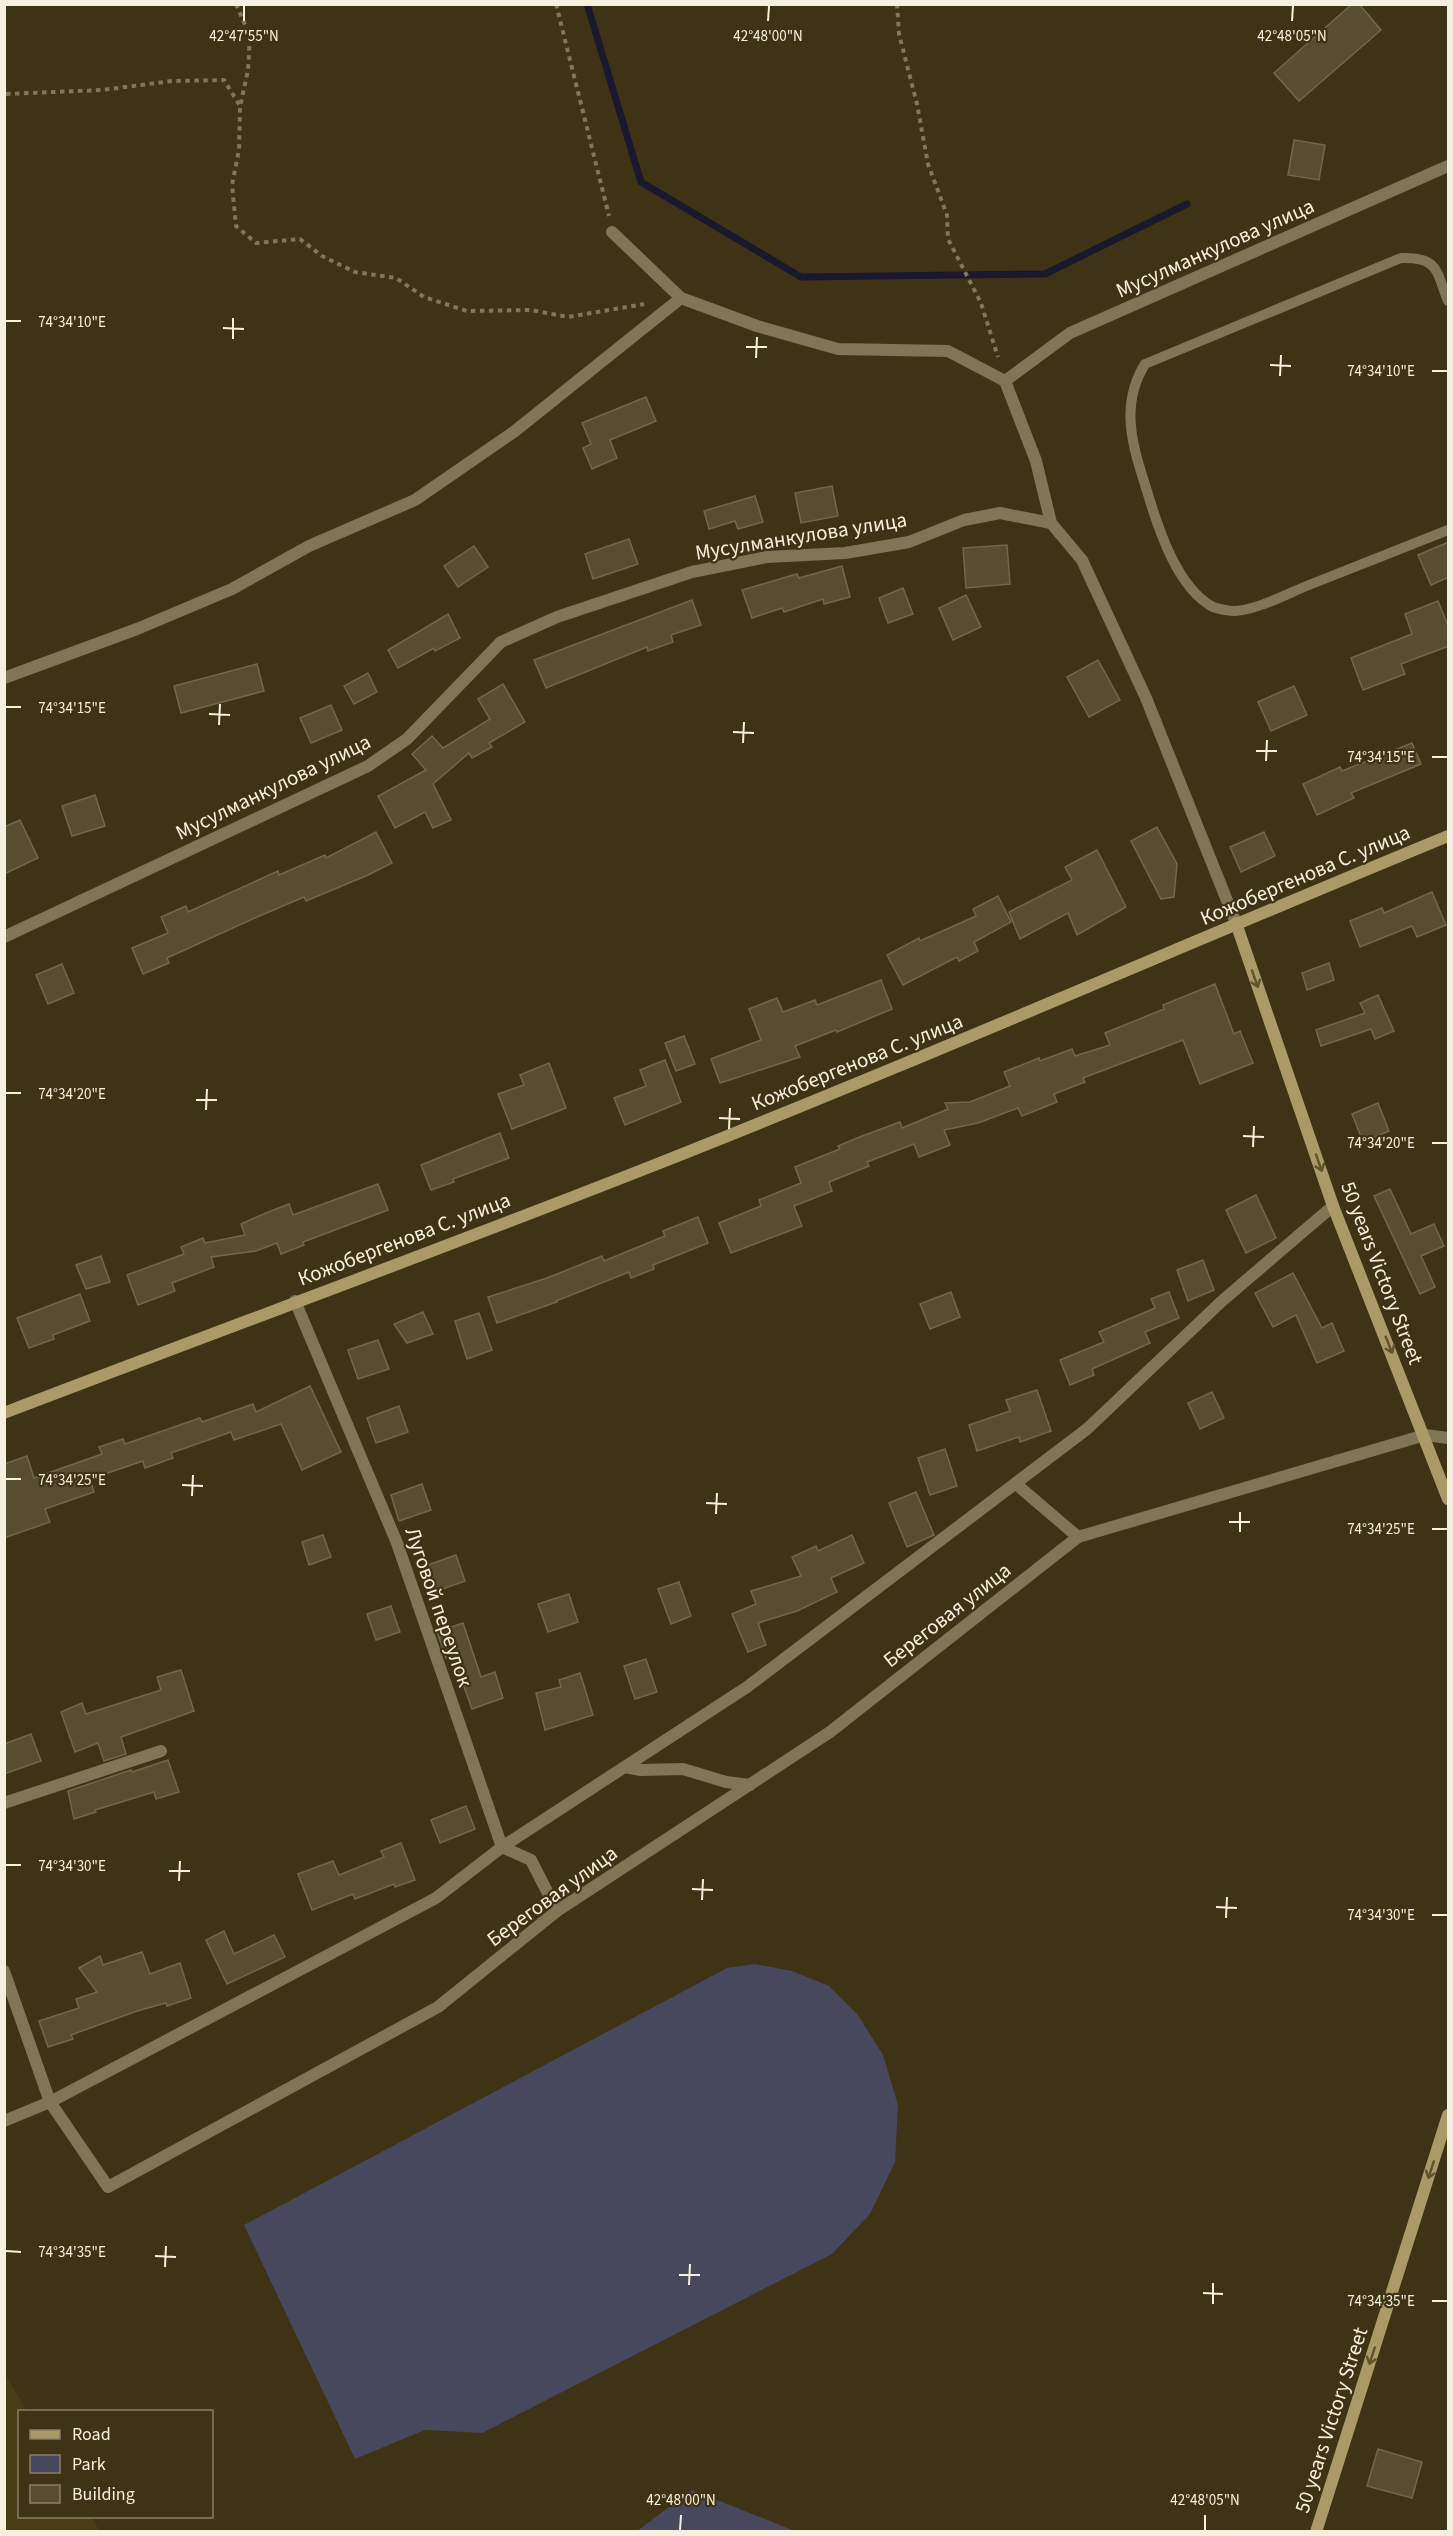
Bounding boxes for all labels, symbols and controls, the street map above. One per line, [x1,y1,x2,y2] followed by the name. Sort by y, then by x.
[209,26,279,47] text: 42°47'55"N
[733,26,803,47] text: 42°48'00"N
[1257,26,1327,47] text: 42°48'05"N
[1111,191,1319,305] street label: Мусулманкулова улица
[38,312,106,333] text: 74°34'10"E
[1347,361,1415,382] text: 74°34'10"E
[693,504,909,568] street label: Мусулманкулова улица
[38,698,106,719] text: 74°34'15"E
[170,727,376,847] street label: Мусулманкулова улица
[1347,747,1415,768] text: 74°34'15"E
[1195,817,1415,933] street label: Кожобергенова С. улица
[1251,969,1262,988] one-way arrow
[747,1006,967,1118] street label: Кожобергенова С. улица
[38,1084,106,1105] text: 74°34'20"E
[1347,1133,1415,1154] text: 74°34'20"E
[1314,1153,1325,1172] one-way arrow
[1333,1177,1431,1369] street label: 50 years Victory Street
[293,1185,515,1293] street label: Кожобергенова С. улица
[1384,1335,1395,1354] one-way arrow
[38,1470,106,1491] text: 74°34'25"E
[1347,1519,1415,1540] text: 74°34'25"E
[398,1523,481,1691] street label: Луговой переулок
[877,1555,1017,1675] street label: Береговая улица
[480,1838,624,1954] street label: Береговая улица
[38,1856,106,1877] text: 74°34'30"E
[1347,1905,1415,1926] text: 74°34'30"E
[1425,2160,1436,2179] one-way arrow
[38,2242,106,2263] text: 74°34'35"E
[1347,2291,1415,2312] text: 74°34'35"E
[1287,2323,1375,2517] street label: 50 years Victory Street
[1366,2346,1377,2365] one-way arrow
[18,2410,213,2518] legend
[72,2422,111,2447] text: Road
[72,2452,106,2477] text: Park
[72,2482,135,2507] text: Building
[646,2490,716,2511] text: 42°48'00"N
[1170,2490,1240,2511] text: 42°48'05"N

